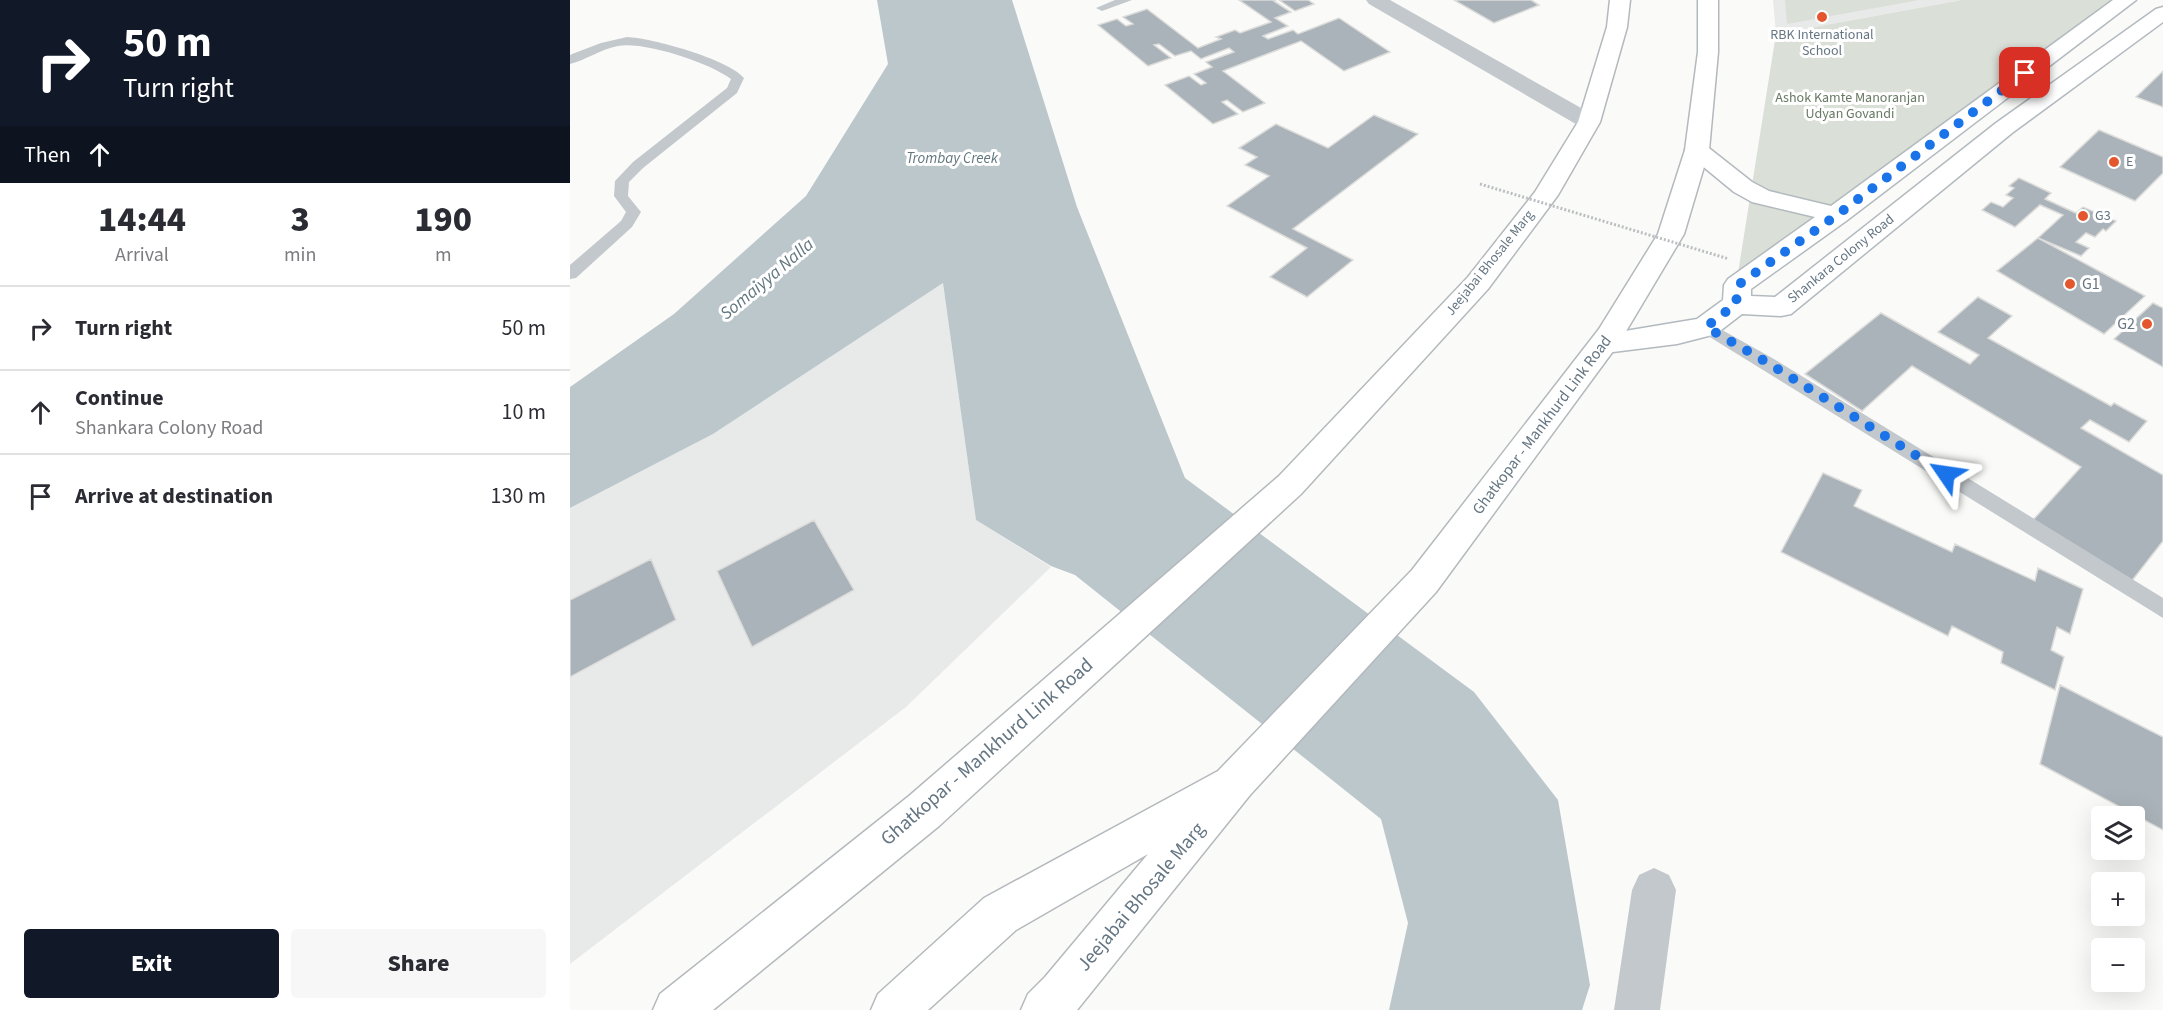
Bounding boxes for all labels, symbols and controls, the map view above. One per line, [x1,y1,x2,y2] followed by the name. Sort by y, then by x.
[1815,10,1829,24] marker: RBK International School
[123,13,212,73] text: 50 m
[24,24,102,102] icon: right
[1770,25,1874,61] place label: RBK International School
[1999,47,2050,98] pin
[2008,56,2041,89] icon: arrive
[123,69,234,108] text: Turn right
[1775,88,1925,124] park label: Ashok Kamte Manoranjan Udyan Govandi
[83,138,116,171] icon: ahead
[24,139,71,171] text: Then
[906,148,999,169] water label: Trombay Creek
[2126,152,2133,172] place label: E
[2107,155,2121,169] marker: E
[98,194,186,245] text: 14:44
[291,194,310,245] text: 3
[414,194,472,245] text: 190
[1441,206,1539,320] street label: Jeejabai Bhosale Marg
[2095,206,2111,226] place label: G3
[2076,209,2090,223] marker: G3
[1783,210,1899,308] street label: Shankara Colony Road
[715,232,819,326] water label: Somaiyya Nalla
[115,241,169,269] text: Arrival
[284,241,316,269] text: min
[435,241,451,269] text: m
[2082,273,2100,295] place label: G1
[2063,277,2077,291] marker: G1
[24,312,57,345] icon: right
[75,312,172,344] text: Turn right
[501,312,546,344] text: 50 m
[2117,313,2135,335] place label: G2
[2140,317,2154,331] marker: G2
[1467,331,1617,519] street label: Ghatkopar - Mankhurd Link Road
[75,382,164,414] text: Continue
[24,396,57,429] icon: ahead
[501,396,546,428] text: 10 m
[75,414,263,442] text: Shankara Colony Road
[1914,442,1978,506] position arrow
[24,480,57,513] icon: arrive
[75,480,273,512] text: Arrive at destination
[491,480,546,512] text: 130 m
[875,652,1099,852] street label: Ghatkopar - Mankhurd Link Road
[2091,806,2145,992] map controls
[2091,806,2145,860] button: layers
[1070,817,1212,977] street label: Jeejabai Bhosale Marg
[2091,872,2145,926] button: +
[24,929,279,998] button: Exit
[291,929,546,998] button: Share
[2091,938,2145,992] button: −

